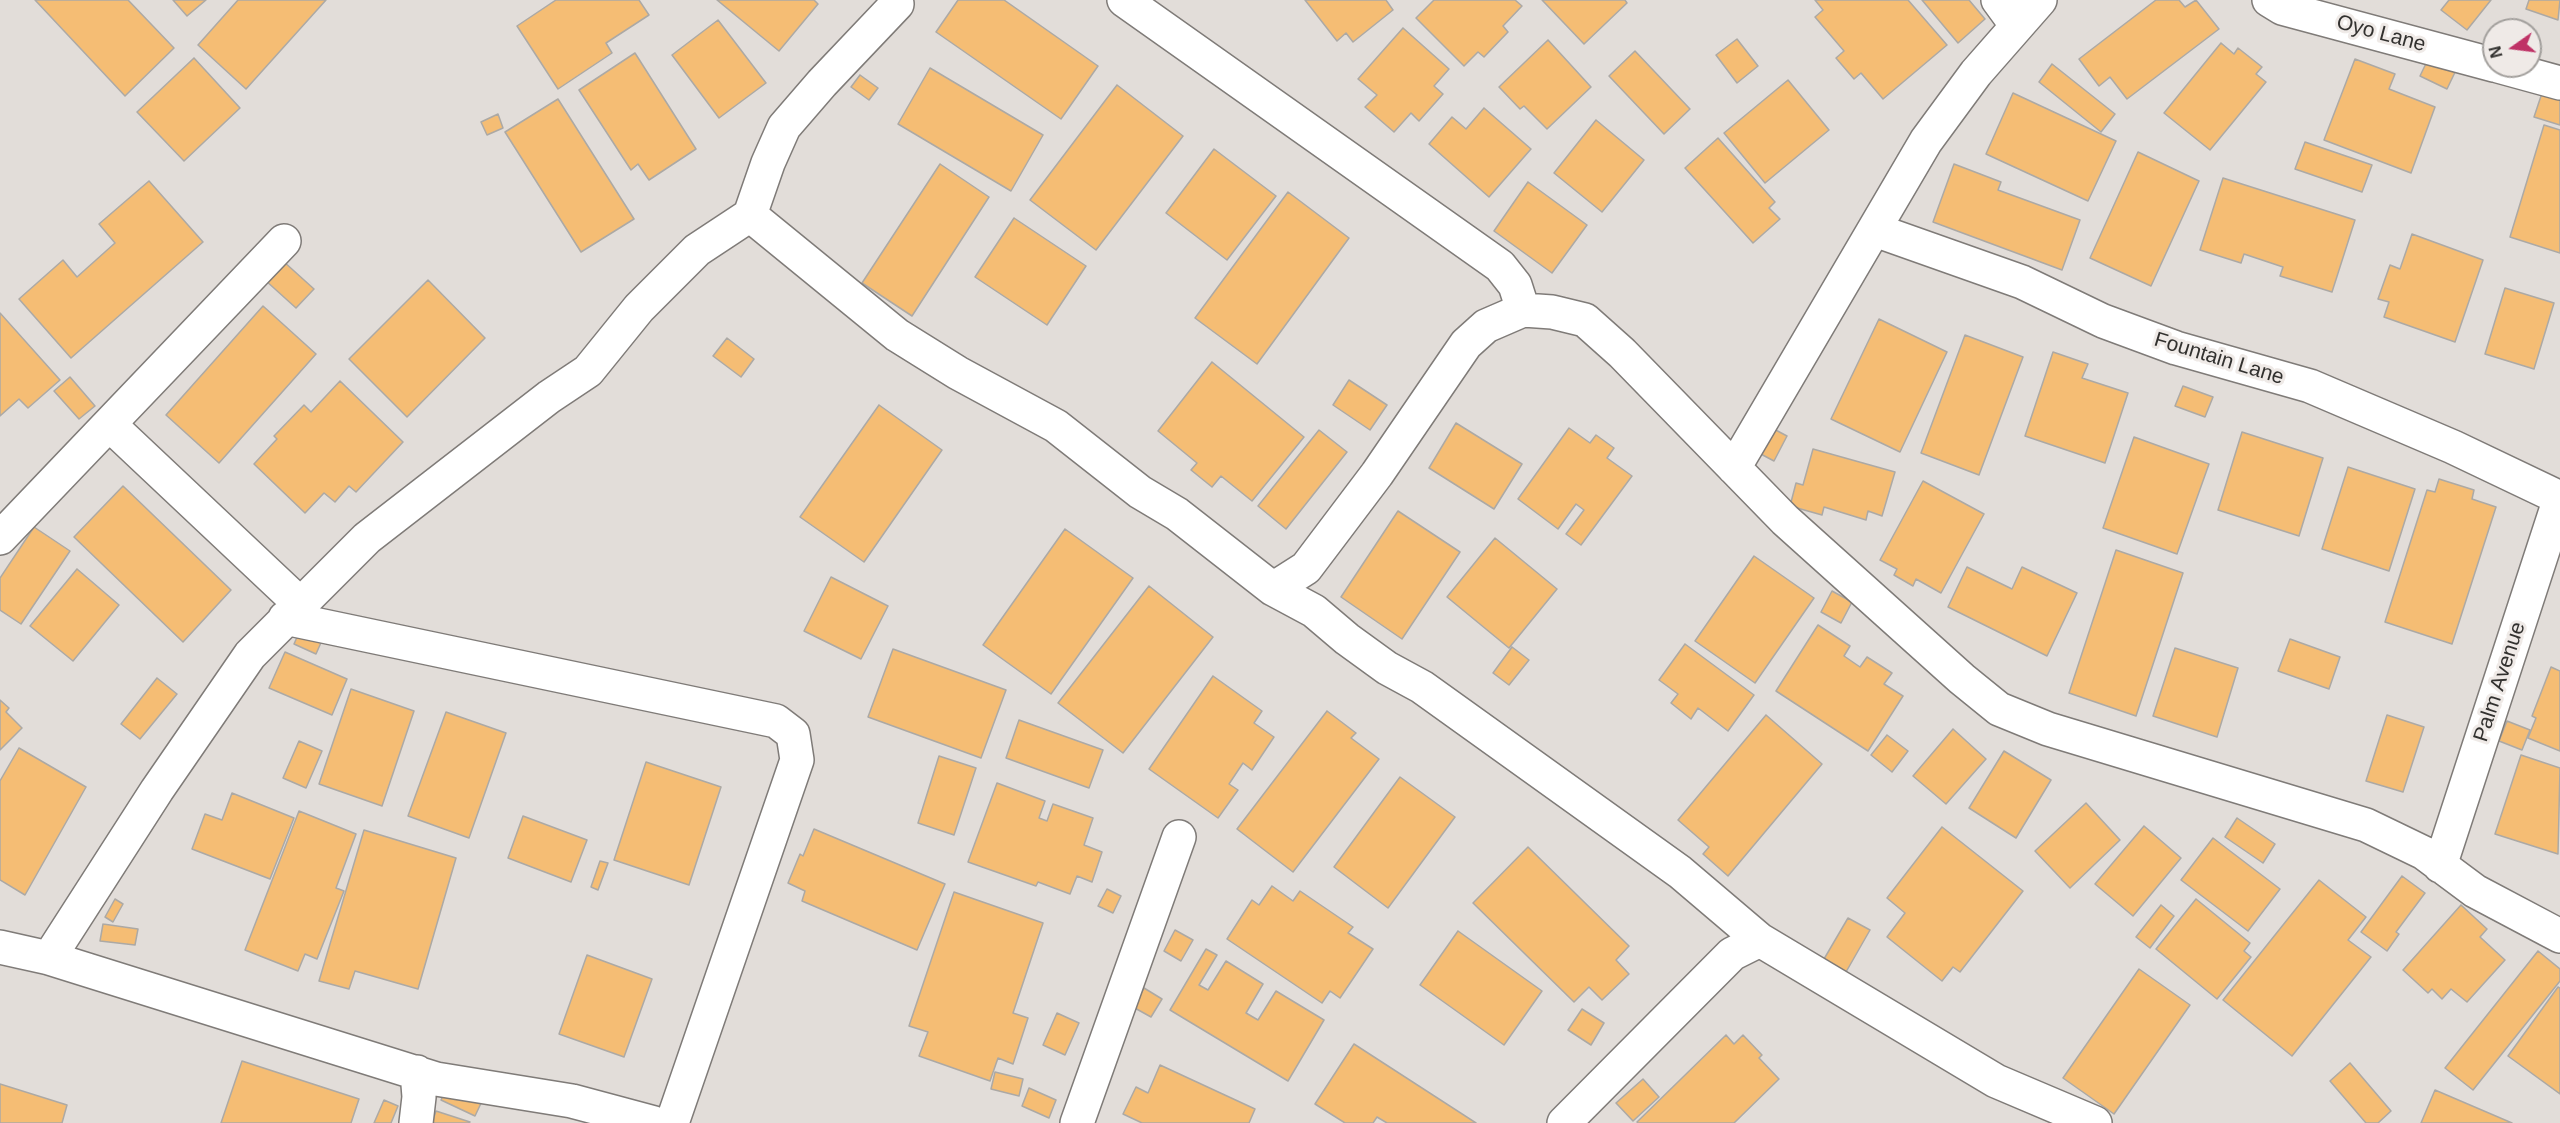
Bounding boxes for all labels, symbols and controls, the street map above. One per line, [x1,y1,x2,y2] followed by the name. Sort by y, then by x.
[2334,10,2428,58] street label: Oyo Lane
[2482,18,2542,78] north arrow
[2486,44,2506,60] text: N
[2151,327,2287,391] street label: Fountain Lane
[2469,619,2531,745] street label: Palm Avenue

